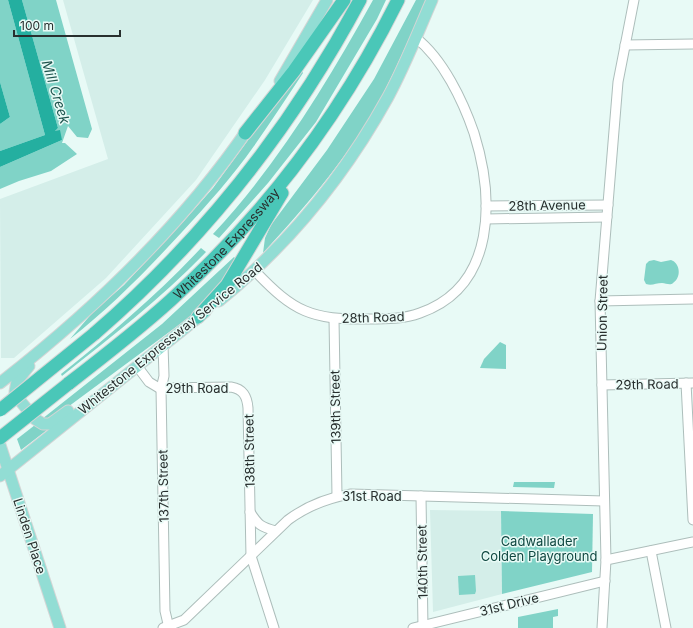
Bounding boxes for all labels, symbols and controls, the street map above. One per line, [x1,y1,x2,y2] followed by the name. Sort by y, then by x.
[14,12,120,38] scale bar
[20,18,54,33] text: 100 m
[39,58,74,126] water label: Mill Creek
[170,185,282,302] street label: Whitestone Expressway
[508,196,586,214] street label: 28th Avenue
[75,259,265,417] street label: Whitestone Expressway Service Road
[593,275,611,351] street label: Union Street
[341,308,405,326] street label: 28th Road
[326,370,344,444] street label: 139th Street
[615,375,679,393] street label: 29th Road
[165,380,229,396] street label: 29th Road
[240,414,258,488] street label: 138th Street
[154,449,172,523] street label: 137th Street
[342,488,402,504] street label: 31st Road
[10,496,50,576] street label: Linden Place
[413,525,431,599] street label: 140th Street
[481,533,597,564] park label: Cadwallader Colden Playground
[478,589,540,619] street label: 31st Drive

